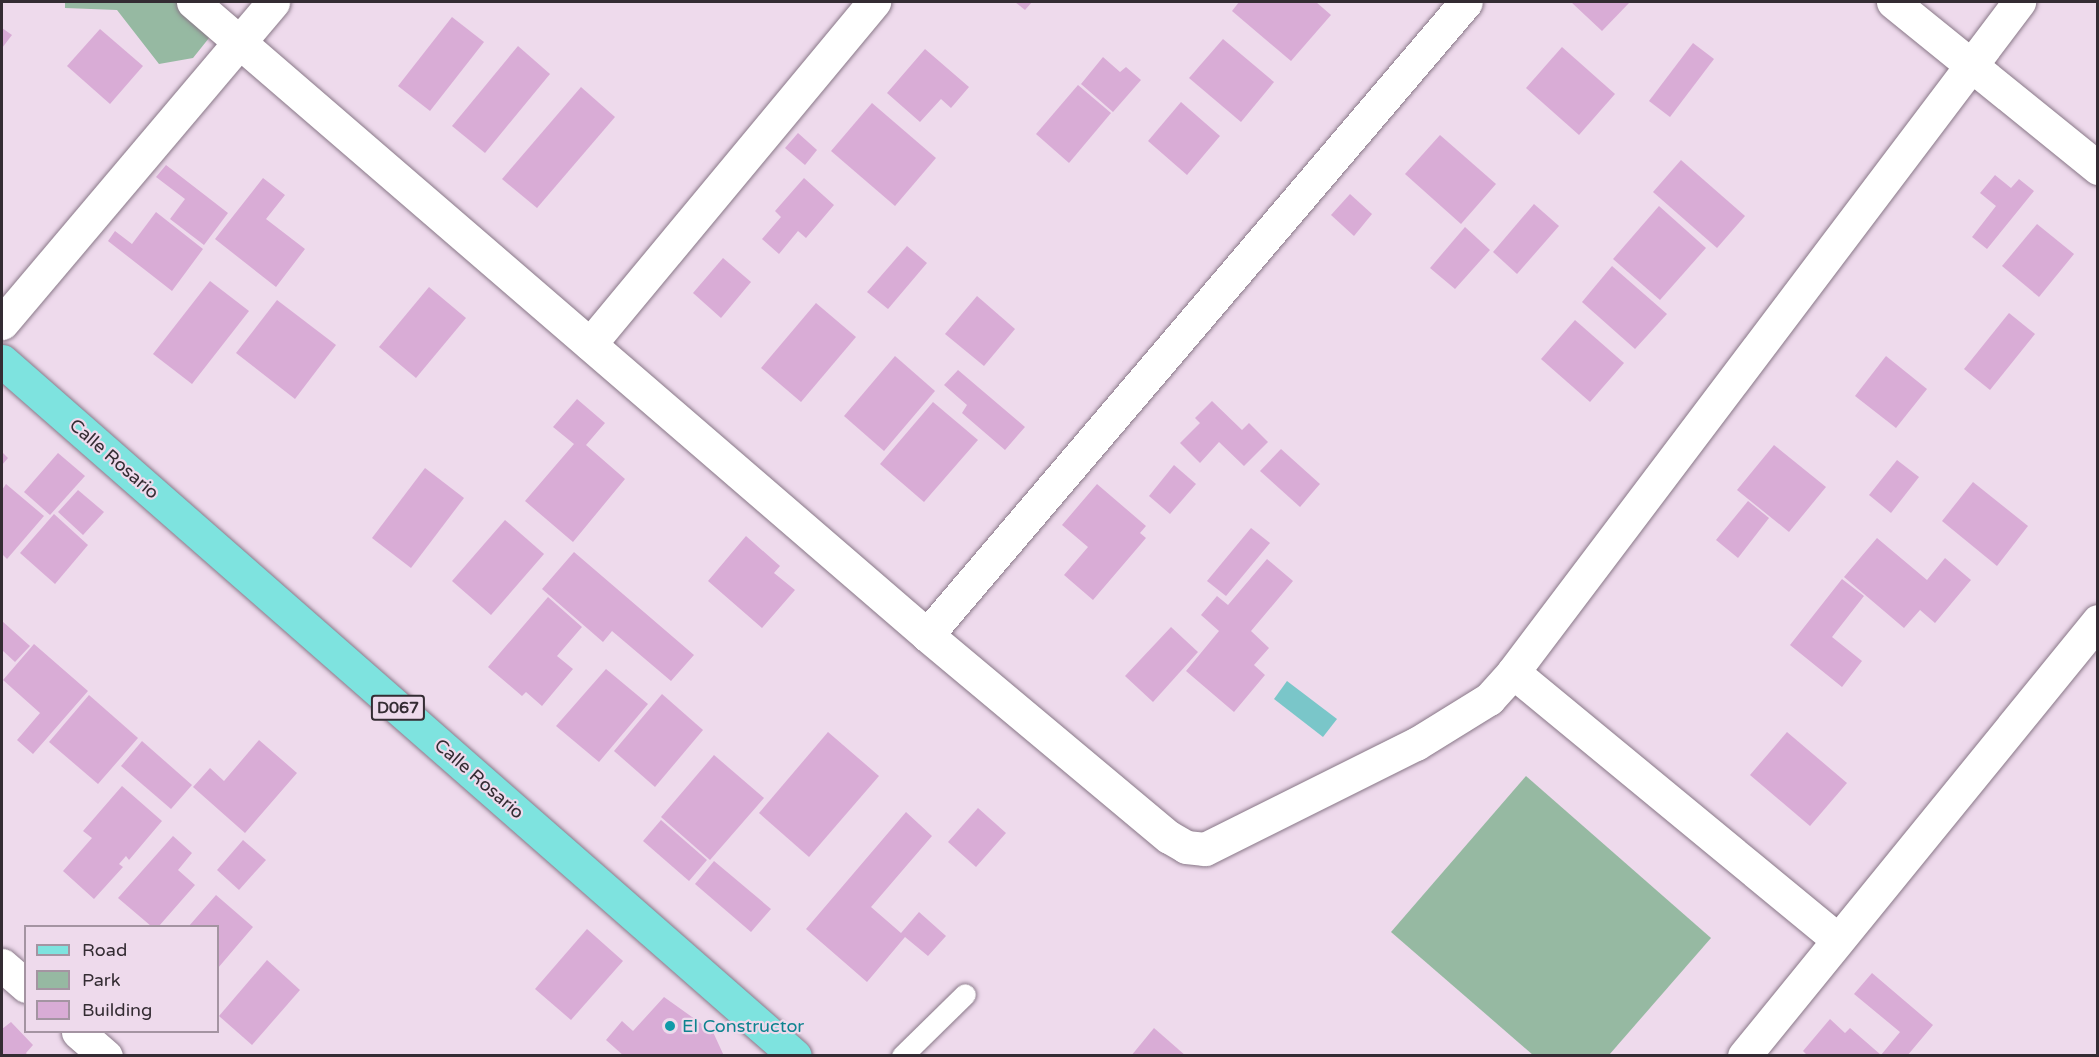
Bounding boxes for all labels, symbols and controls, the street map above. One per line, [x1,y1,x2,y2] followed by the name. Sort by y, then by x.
[65,414,163,504] street label: Calle Rosario
[370,695,426,721] road number: D067
[430,734,528,824] street label: Calle Rosario
[24,925,219,1033] legend
[82,939,127,961] text: Road
[82,969,120,991] text: Park
[82,999,152,1021] text: Building
[682,1015,804,1037] place label: El Constructor
[663,1019,677,1033] marker: El Constructor

